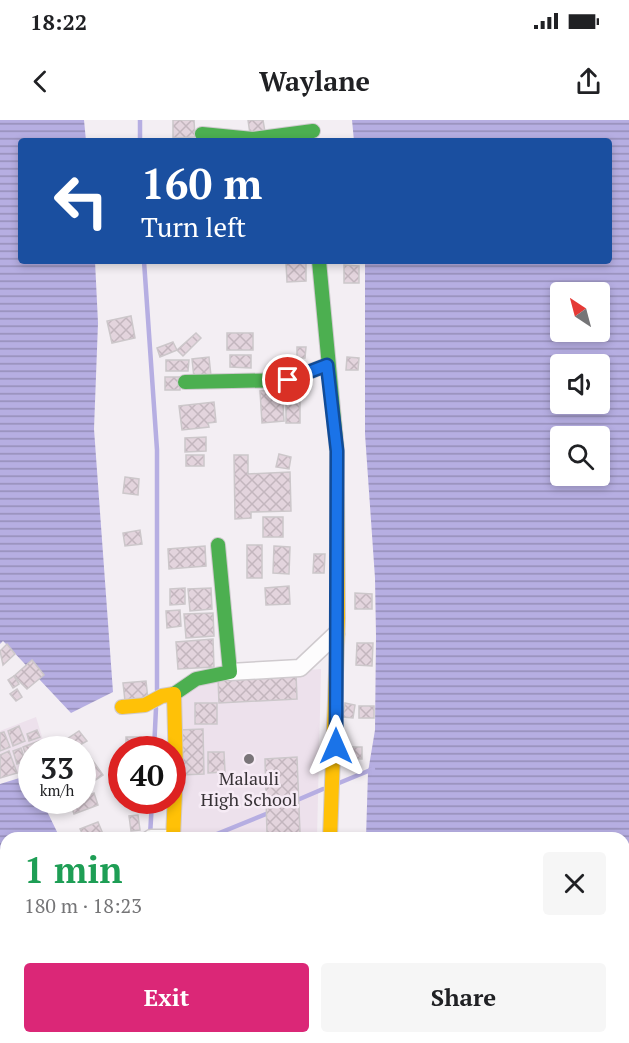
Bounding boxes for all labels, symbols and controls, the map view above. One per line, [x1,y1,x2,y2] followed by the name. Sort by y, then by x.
[30,7,87,36] text: 18:22
[259,63,370,99] text: Waylane
[24,65,57,98] icon: back
[572,65,605,98] icon: share
[141,155,262,211] text: 160 m
[42,162,120,240] icon: left
[141,209,246,245] text: Turn left
[550,282,610,342] north arrow
[550,282,610,486] map controls
[262,354,313,405] pin
[550,354,610,414] button: sound
[271,363,304,396] icon: arrive
[550,426,610,486] button: search
[304,714,368,778] position arrow
[108,736,186,814] speed limit sign: 40
[40,748,74,788] text: 33
[242,752,256,766] marker: Malauli High School
[201,766,297,811] place label: Malauli High School
[40,780,74,800] text: km/h
[24,846,122,893] text: 1 min
[543,852,606,915] button: close
[24,892,142,919] text: 180 m · 18:23
[24,963,309,1032] button: Exit
[321,963,606,1032] button: Share

